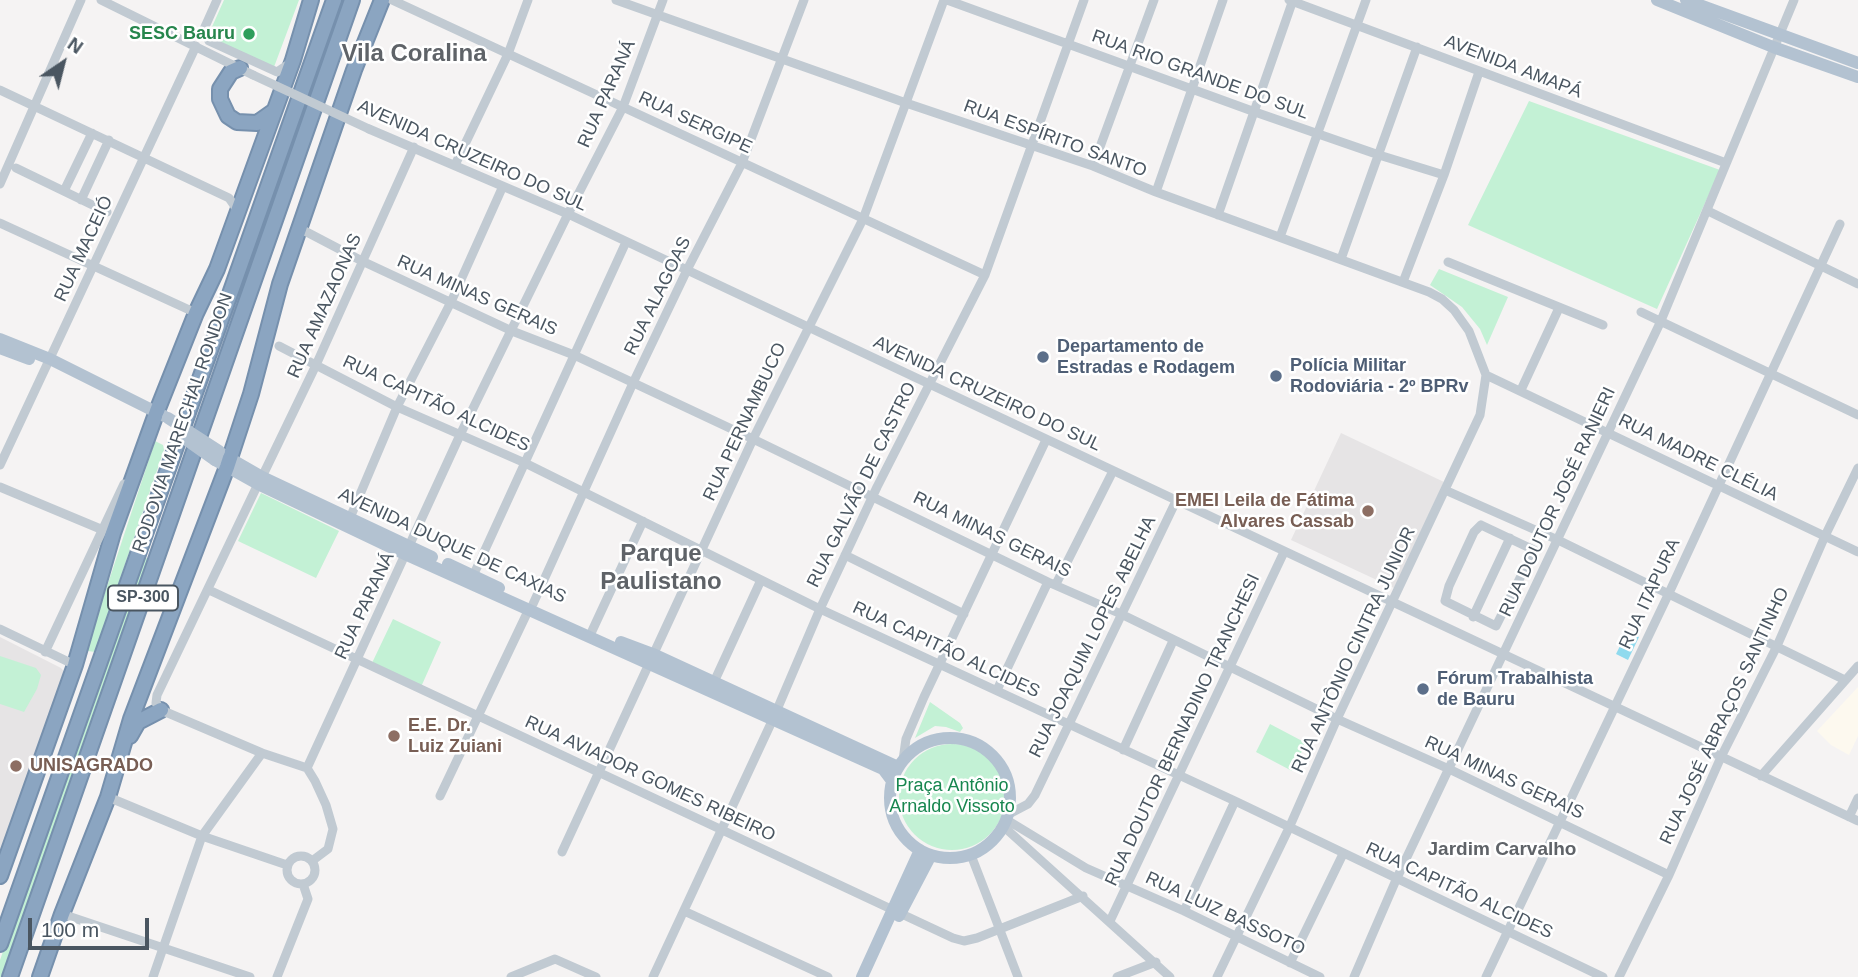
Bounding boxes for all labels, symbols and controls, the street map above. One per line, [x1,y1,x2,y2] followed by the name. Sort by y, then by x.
[129,23,235,45] place label: SESC Bauru
[241,26,257,42] marker: SESC Bauru
[1089,26,1311,124] street label: RUA RIO GRANDE DO SUL
[28,28,98,98] north arrow
[1441,31,1585,103] street label: AVENIDA AMAPÁ
[64,33,87,58] text: N
[574,37,640,151] street label: RUA PARANÁ
[342,40,486,68] district label: Vila Coralina
[635,87,755,159] street label: RUA SERGIPE
[354,96,590,216] street label: AVENIDA CRUZEIRO DO SUL
[960,96,1150,182] street label: RUA ESPÍRITO SANTO
[50,193,118,305] street label: RUA MACEIÓ
[283,230,367,382] street label: RUA AMAZAONAS
[620,233,696,359] street label: RUA ALAGOAS
[394,251,560,341] street label: RUA MINAS GERAIS
[128,290,238,556] street label: RODOVIA MARECHAL RONDON
[870,332,1104,456] street label: AVENIDA CRUZEIRO DO SUL
[1057,336,1235,378] place label: Departamento de Estradas e Rodagem
[699,339,791,505] street label: RUA PERNAMBUCO
[1035,349,1051,365] marker: Departamento de Estradas e Rodagem
[339,351,533,457] street label: RUA CAPITÃO ALCIDES
[1290,355,1469,398] place label: Polícia Militar Rodoviária - 2º BPRv
[1268,368,1284,384] marker: Polícia Militar Rodoviária - 2º BPRv
[803,379,921,591] street label: RUA GALVÃO DE CASTRO
[1495,384,1621,620] street label: RUA DOUTOR JOSÉ RANIERI
[1615,410,1781,506] street label: RUA MADRE CLÉLIA
[335,484,569,608] street label: AVENIDA DUQUE DE CAXIAS
[910,487,1074,583] street label: RUA MINAS GERAIS
[1175,490,1354,532] place label: EMEI Leila de Fátima Alvares Cassab
[1360,503,1376,519] marker: EMEI Leila de Fátima Alvares Cassab
[1025,513,1161,761] street label: RUA JOAQUIM LOPES ABELHA
[1287,524,1421,776] street label: RUA ANTÔNIO CINTRA JUNIOR
[1615,535,1685,653] street label: RUA ITAPURA
[600,540,722,596] district label: Parque Paulistano
[331,549,399,663] street label: RUA PARANÁ
[1101,571,1265,889] street label: RUA DOUTOR BERNADINO TRANCHESI
[1656,584,1794,848] street label: RUA JOSÉ ABRAÇOS SANTINHO
[108,586,178,610] road number: SP-300
[849,597,1043,703] street label: RUA CAPITÃO ALCIDES
[1437,668,1593,710] place label: Fórum Trabalhista de Bauru
[1415,681,1431,697] marker: Fórum Trabalhista de Bauru
[521,711,779,847] street label: RUA AVIADOR GOMES RIBEIRO
[408,715,502,758] place label: E.E. Dr. Luiz Zuiani
[386,728,402,744] marker: E.E. Dr. Luiz Zuiani
[1421,732,1587,824] street label: RUA MINAS GERAIS
[30,755,153,777] place label: UNISAGRADO
[8,758,24,774] marker: UNISAGRADO
[889,775,1015,818] park label: Praça Antônio Arnaldo Vissoto
[1362,838,1556,944] street label: RUA CAPITÃO ALCIDES
[1428,839,1576,861] district label: Jardim Carvalho
[1142,868,1308,960] street label: RUA LUIZ BASSOTO
[32,904,152,948] scale bar
[41,918,99,941] text: 100 m

